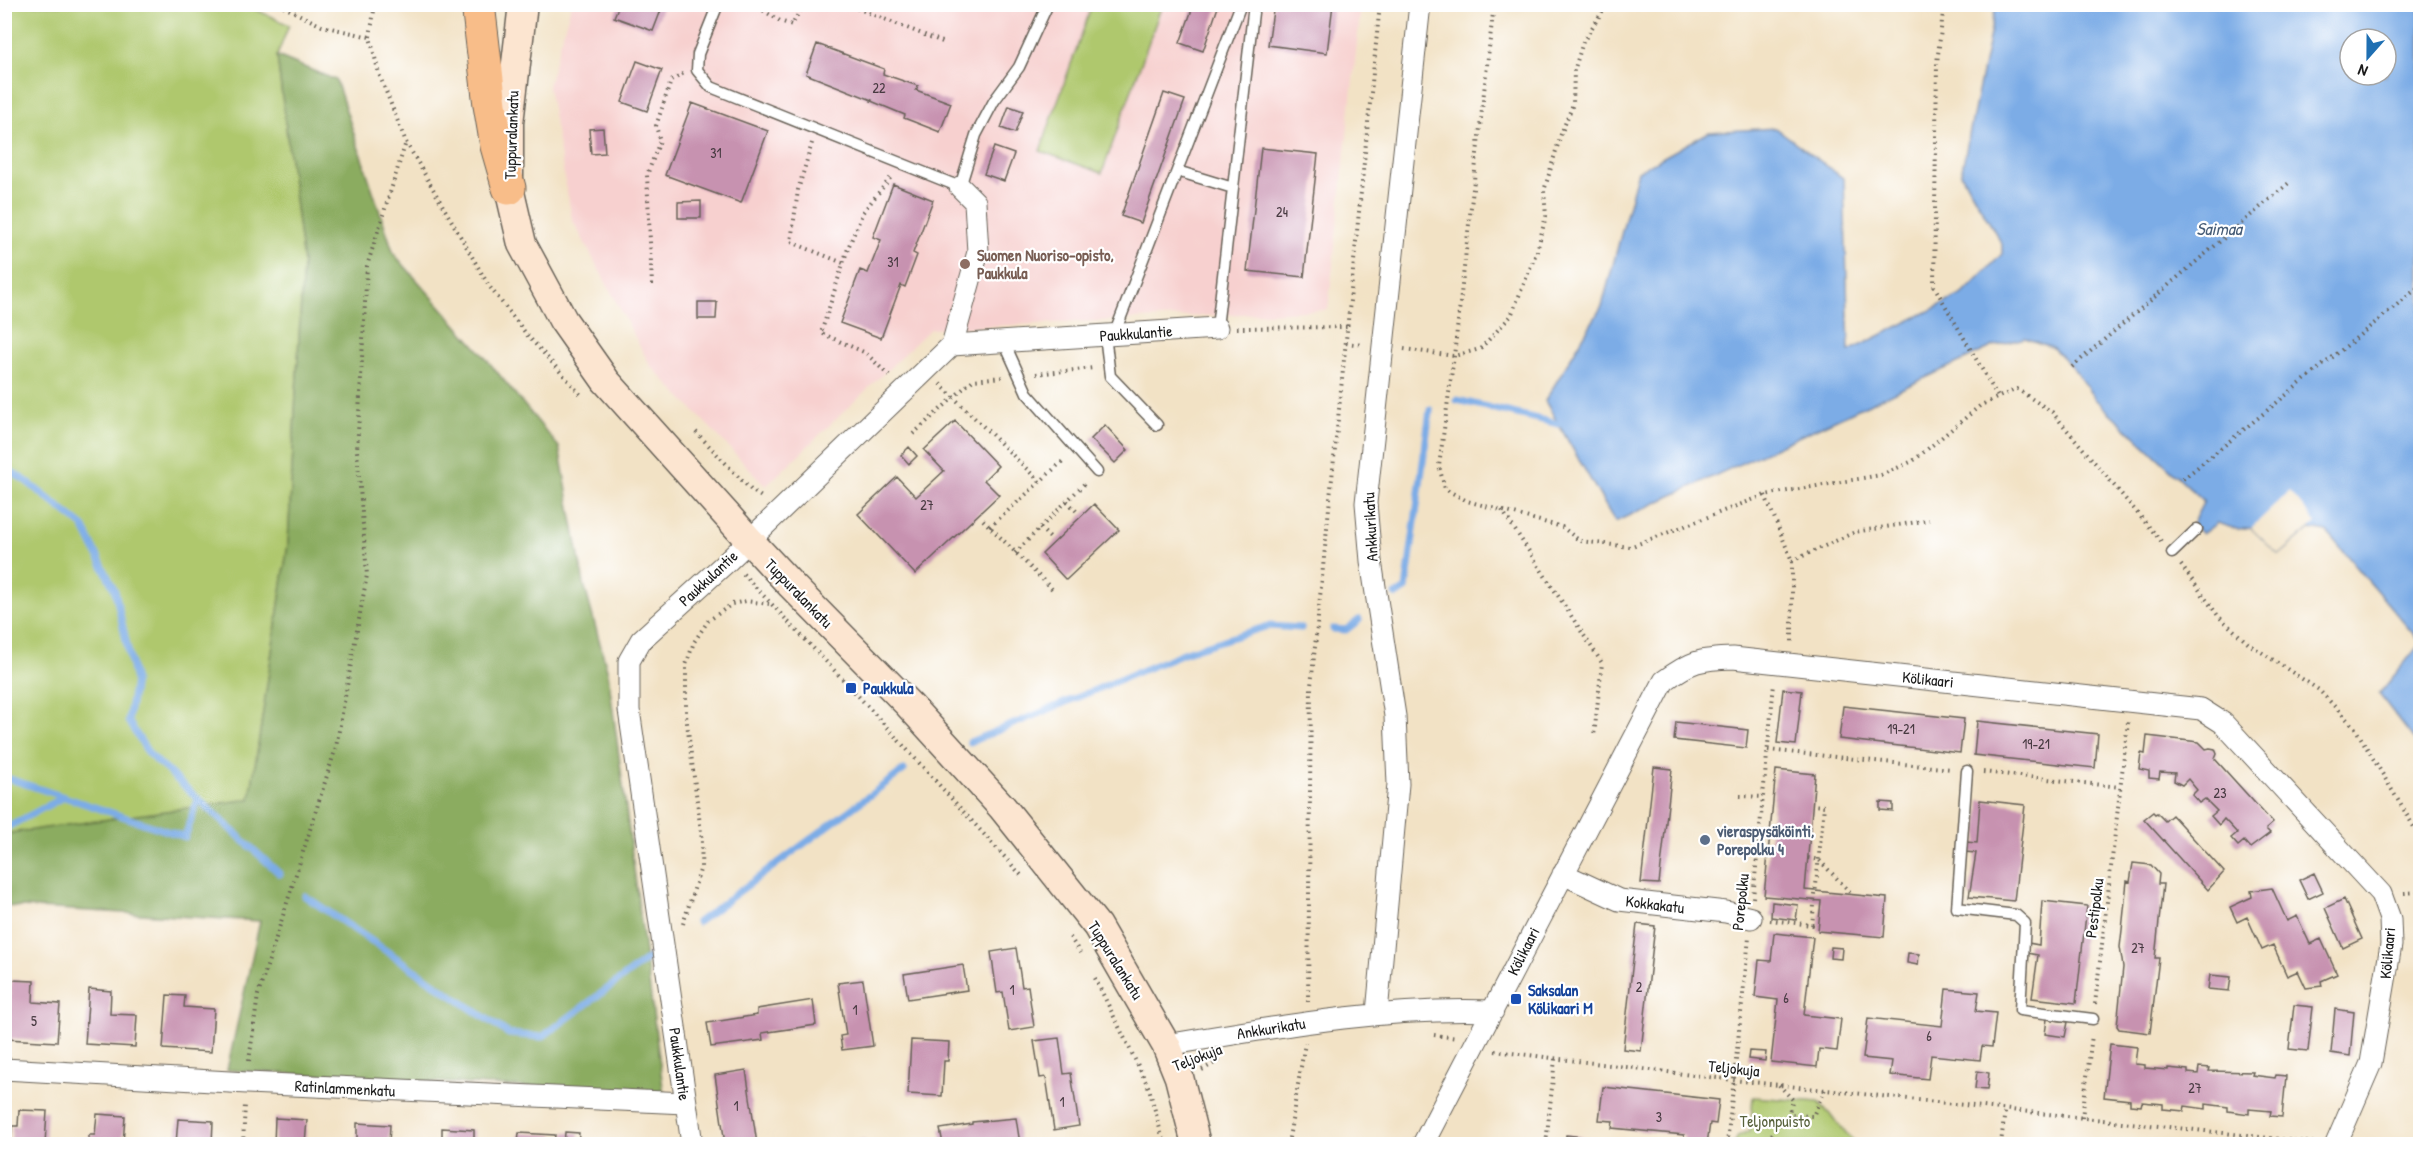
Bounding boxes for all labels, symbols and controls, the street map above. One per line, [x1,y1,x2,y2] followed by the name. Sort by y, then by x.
[2338,27,2398,87] north arrow
[2354,59,2371,83] text: N
[872,78,886,97] house number: 22
[498,90,524,180] street label: Tuppuralankatu
[710,143,722,162] house number: 31
[1276,202,1288,221] house number: 24
[2196,216,2244,241] water label: Saimaa
[977,244,1114,284] place label: Suomen Nuoriso-opisto, Paukkula
[887,252,899,271] house number: 31
[958,257,972,271] marker: Suomen Nuoriso-opisto, Paukkula
[1099,319,1174,347] street label: Paukkulantie
[1357,491,1383,562] street label: Ankkurikatu
[920,495,934,514] house number: 27
[674,545,743,611] street label: Paukkulantie
[760,553,838,633] street label: Tuppuralankatu
[1901,665,1955,693] street label: Kölikaari
[863,677,914,699] place label: Paukkula
[844,681,858,695] marker: Paukkula
[1887,719,1915,738] house number: 19-21
[2022,734,2050,753] house number: 19-21
[2214,783,2226,802] house number: 23
[1716,820,1814,861] place label: vieraspysäköinti, Porepolku 4
[1698,833,1712,847] marker: vieraspysäköinti, Porepolku 4
[1726,872,1754,932] street label: Porepolku
[2079,876,2109,939] street label: Pestipolku
[1624,889,1686,919] street label: Kokkakatu
[1083,916,1149,1004] street label: Tuppuralankatu
[1501,923,1545,979] street label: Kölikaari
[2374,926,2400,980] street label: Kölikaari
[2131,938,2145,957] house number: 27
[1636,977,1643,996] house number: 2
[1528,979,1593,1019] place label: Saksalan Kölikaari M
[1009,980,1015,999] house number: 1
[1783,988,1789,1007] house number: 6
[1509,992,1523,1006] marker: Saksalan Kölikaari M
[852,1000,858,1019] house number: 1
[31,1011,37,1030] house number: 5
[1235,1012,1308,1044] street label: Ankkurikatu
[664,1026,696,1102] street label: Paukkulantie
[1926,1026,1932,1045] house number: 6
[1169,1038,1225,1076] street label: Teljokuja
[1707,1054,1761,1082] street label: Teljokuja
[294,1074,396,1102] street label: Ratinlammenkatu
[2188,1078,2202,1097] house number: 27
[1059,1092,1065,1111] house number: 1
[733,1096,739,1115] house number: 1
[1656,1107,1662,1126] house number: 3
[1740,1110,1811,1132] park label: Teljonpuisto

